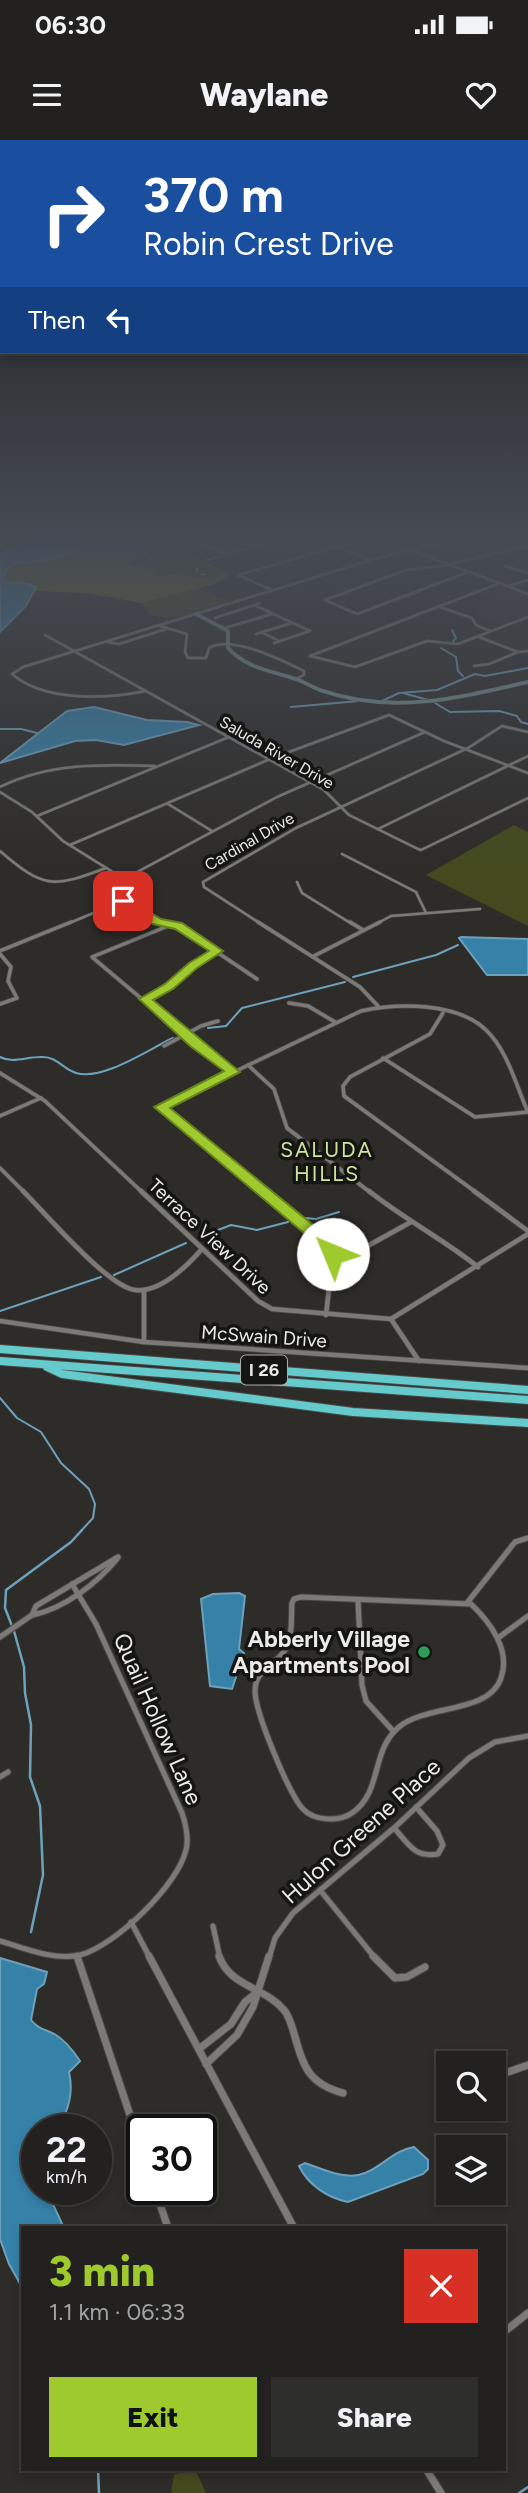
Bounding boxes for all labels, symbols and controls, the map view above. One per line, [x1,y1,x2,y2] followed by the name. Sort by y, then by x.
[35,9,106,41] text: 06:30
[28,76,66,114] icon: menu
[200,76,328,114] text: Waylane
[462,76,500,114] icon: heart
[143,165,284,224] text: 370 m
[28,168,119,259] icon: right
[143,225,394,263] text: Robin Crest Drive
[100,301,138,339] icon: left
[28,304,86,336] text: Then
[216,712,338,793] street label: Saluda River Drive
[201,808,297,875] street label: Cardinal Drive
[93,871,153,931] pin
[104,882,142,920] icon: arrive
[280,1137,374,1186] district label: SALUDA HILLS
[144,1174,276,1299] street label: Terrace View Drive
[296,1217,370,1291] position arrow
[200,1321,328,1352] street label: McSwain Drive
[241,1356,287,1385] road number: I 26
[232,1625,410,1679] place label: Abberly Village Apartments Pool
[108,1629,208,1809] street label: Quail Hollow Lane
[416,1644,432,1660] marker: Abberly Village Apartments Pool
[276,1752,446,1910] street label: Hulon Greene Place
[436,2051,506,2205] map controls
[436,2051,506,2121] button: search
[126,2114,217,2205] speed limit sign: 30
[46,2129,87,2171] text: 22
[436,2135,506,2205] button: layers
[46,2166,87,2188] text: km/h
[49,2246,155,2297] text: 3 min
[404,2249,478,2323] button: close
[49,2298,185,2326] text: 1.1 km · 06:33
[49,2377,257,2457] button: Exit
[271,2377,478,2457] button: Share

